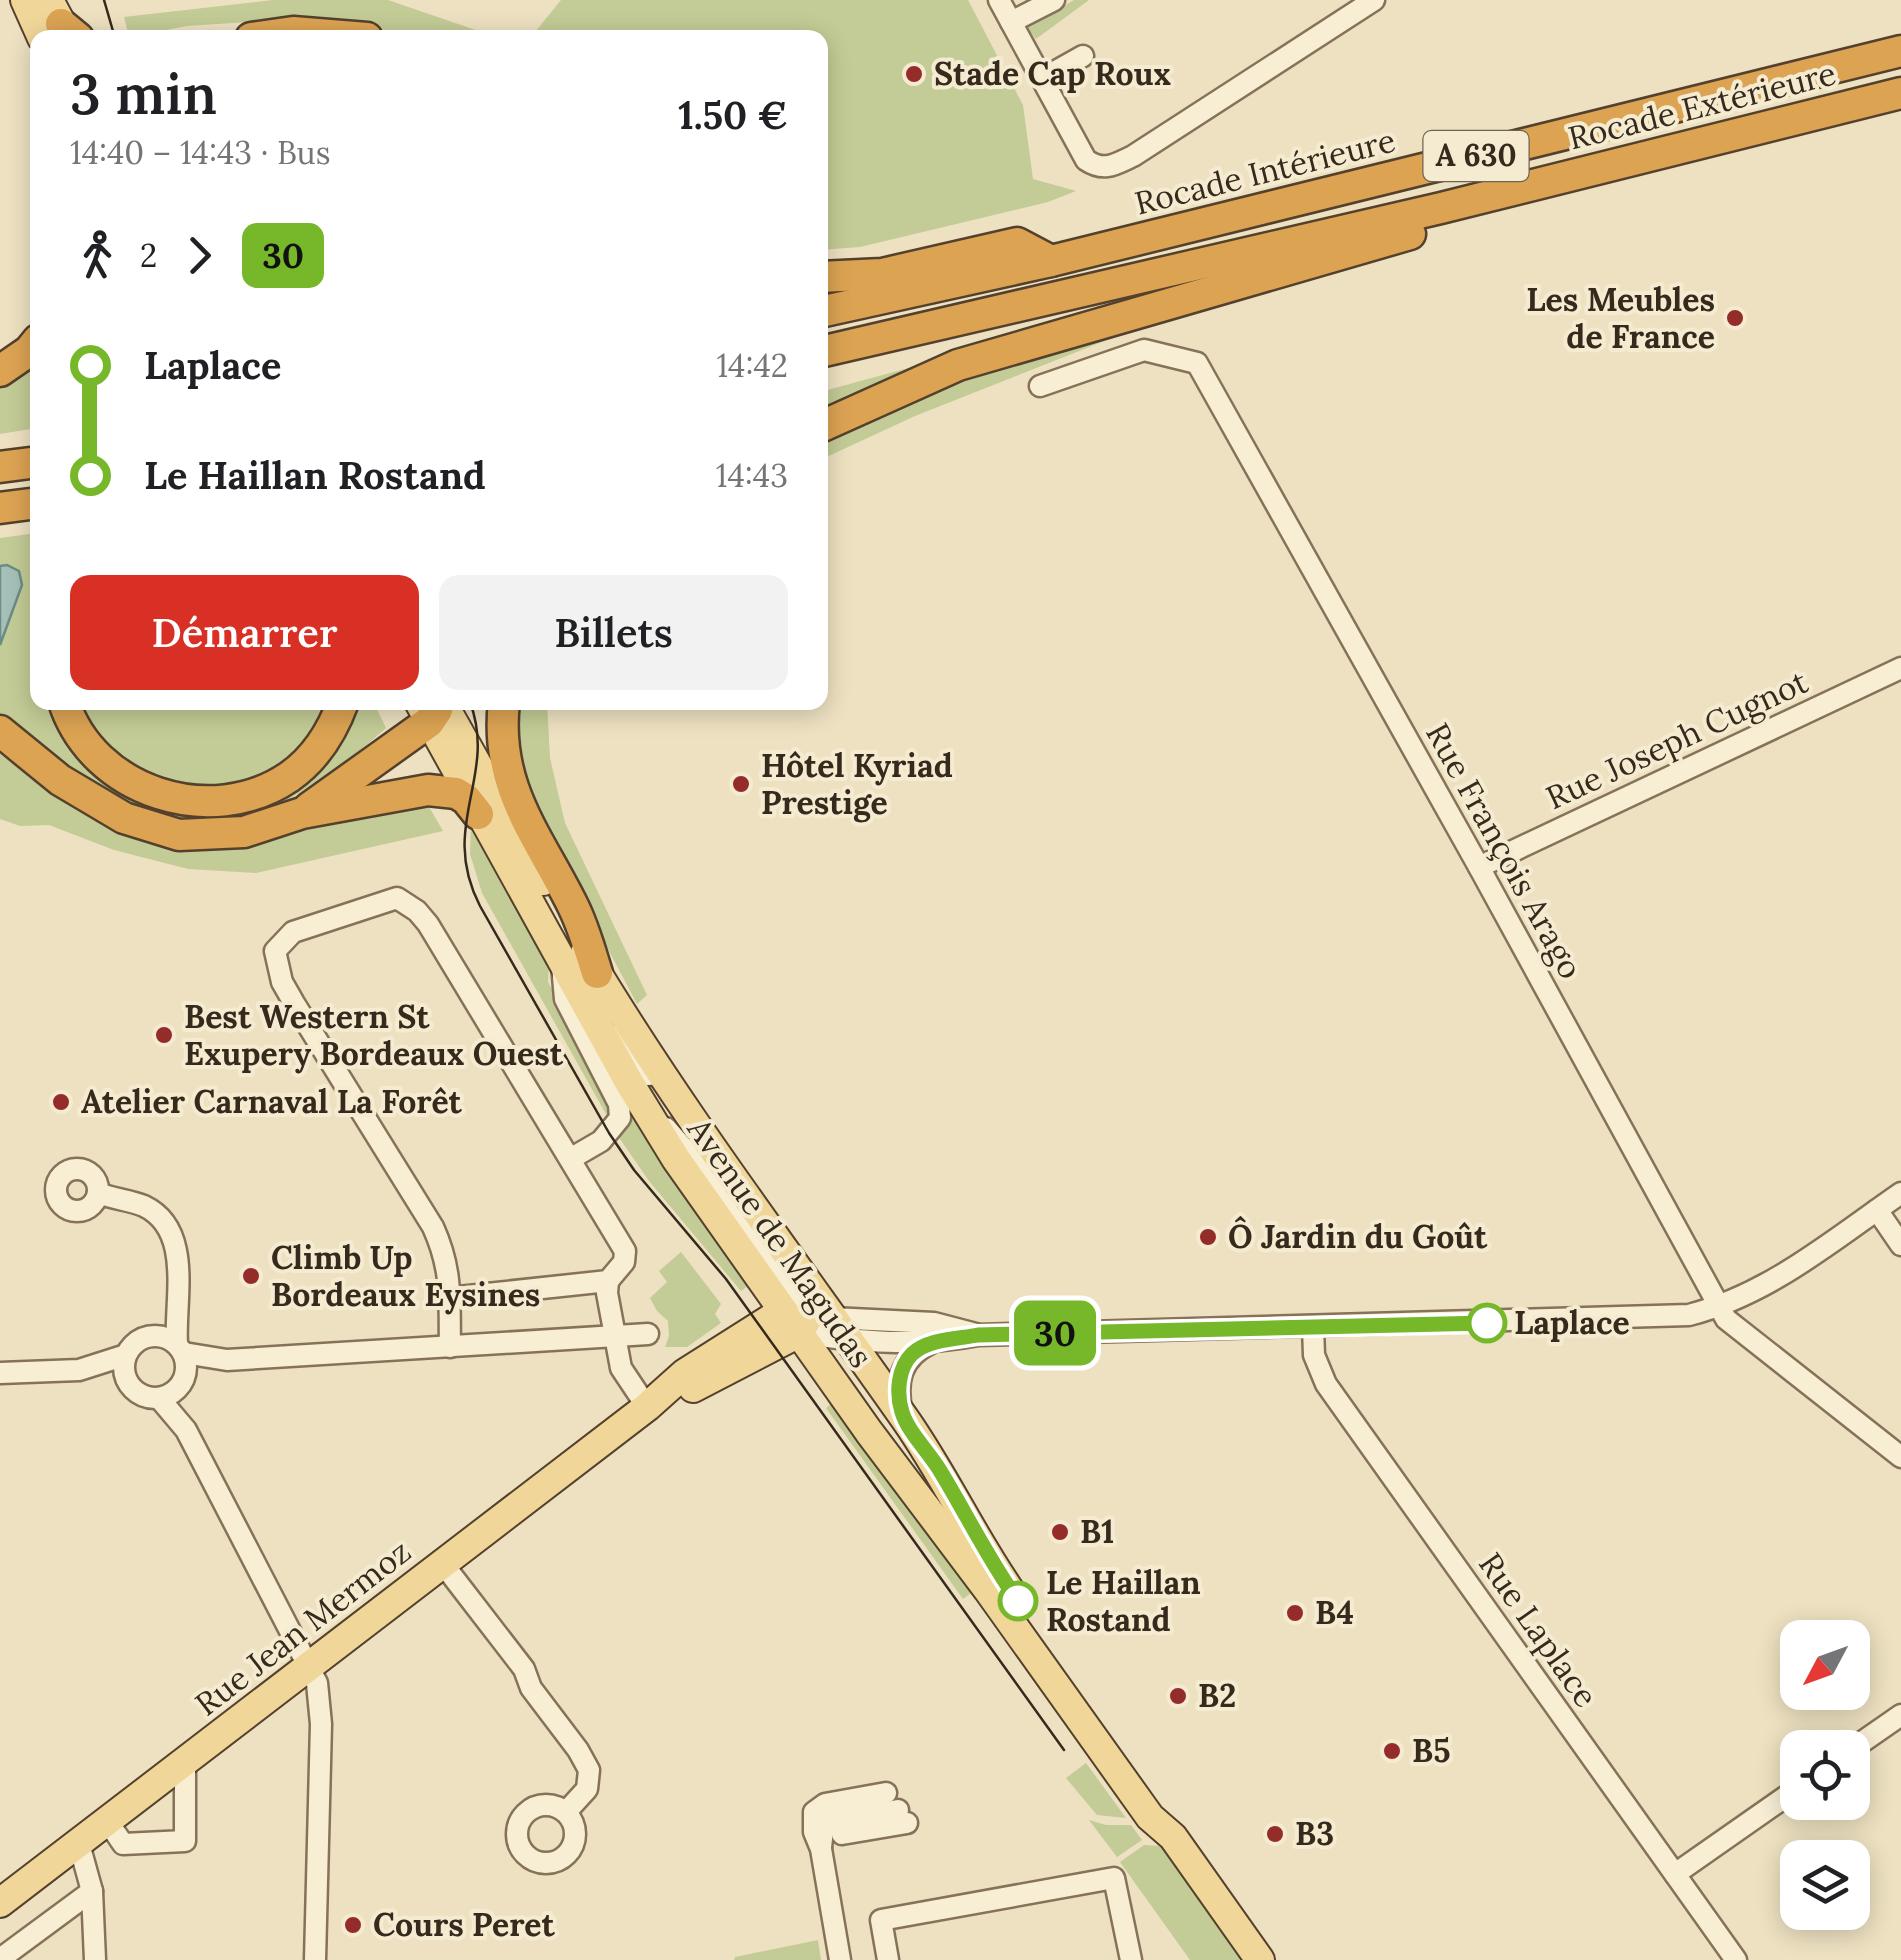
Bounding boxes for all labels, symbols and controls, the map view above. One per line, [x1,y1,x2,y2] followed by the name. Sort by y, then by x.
[934,53,1171,94] place label: Stade Cap Roux
[1564,53,1840,159] street label: Rocade Extérieure
[70,59,217,129] text: 3 min
[903,63,925,85] marker: Stade Cap Roux
[678,91,788,139] text: 1.50 €
[1131,119,1399,224] street label: Rocade Intérieure
[1424,131,1528,181] road number: A 630
[70,132,331,173] text: 14:40 – 14:43 · Bus
[70,228,125,283] icon: walk
[172,228,227,283] icon: forward
[262,233,304,278] text: 30
[140,235,157,276] text: 2
[1526,279,1715,357] place label: Les Meubles de France
[1724,307,1746,329] marker: Les Meubles de France
[144,341,281,389] text: Laplace
[716,345,788,386] text: 14:42
[144,451,486,499] text: Le Haillan Rostand
[716,455,788,496] text: 14:43
[70,575,419,690] button: Démarrer
[439,575,788,690] button: Billets
[1539,661,1815,818] street label: Rue Joseph Cugnot
[1417,716,1592,986] street label: Rue François Arago
[761,745,953,823] place label: Hôtel Kyriad Prestige
[730,773,752,795] marker: Hôtel Kyriad Prestige
[184,996,564,1074] place label: Best Western St Exupery Bordeaux Ouest
[153,1024,175,1046] marker: Best Western St Exupery Bordeaux Ouest
[81,1081,463,1122] place label: Atelier Carnaval La Forêt
[50,1091,72,1113] marker: Atelier Carnaval La Forêt
[678,1109,882,1375] street label: Avenue de Magudas
[1228,1216,1488,1257] place label: Ô Jardin du Goût
[1197,1226,1219,1248] marker: Ô Jardin du Goût
[271,1237,540,1315] place label: Climb Up Bordeaux Eysines
[240,1265,262,1287] marker: Climb Up Bordeaux Eysines
[1010,1300,1100,1366] line badge: 30
[1514,1302,1630,1343] place label: Laplace
[1468,1304,1506,1342] marker: Laplace
[1034,1311,1076,1356] text: 30
[1080,1511,1114,1552] place label: B1
[1049,1521,1071,1543] marker: B1
[187,1531,419,1724] street label: Rue Jean Mermoz
[1470,1545,1607,1715] street label: Rue Laplace
[1046,1562,1201,1640] place label: Le Haillan Rostand
[999,1582,1037,1620] marker: Le Haillan Rostand
[1315,1592,1354,1633] place label: B4
[1284,1602,1306,1624] marker: B4
[1780,1620,1870,1710] north arrow
[1780,1620,1870,1930] map controls
[1198,1675,1236,1716] place label: B2
[1167,1685,1189,1707] marker: B2
[1412,1730,1450,1771] place label: B5
[1780,1730,1870,1820] button: locate
[1381,1740,1403,1762] marker: B5
[1295,1813,1334,1854] place label: B3
[1264,1823,1286,1845] marker: B3
[1780,1840,1870,1930] button: layers
[373,1904,556,1945] place label: Cours Peret
[342,1914,364,1936] marker: Cours Peret

